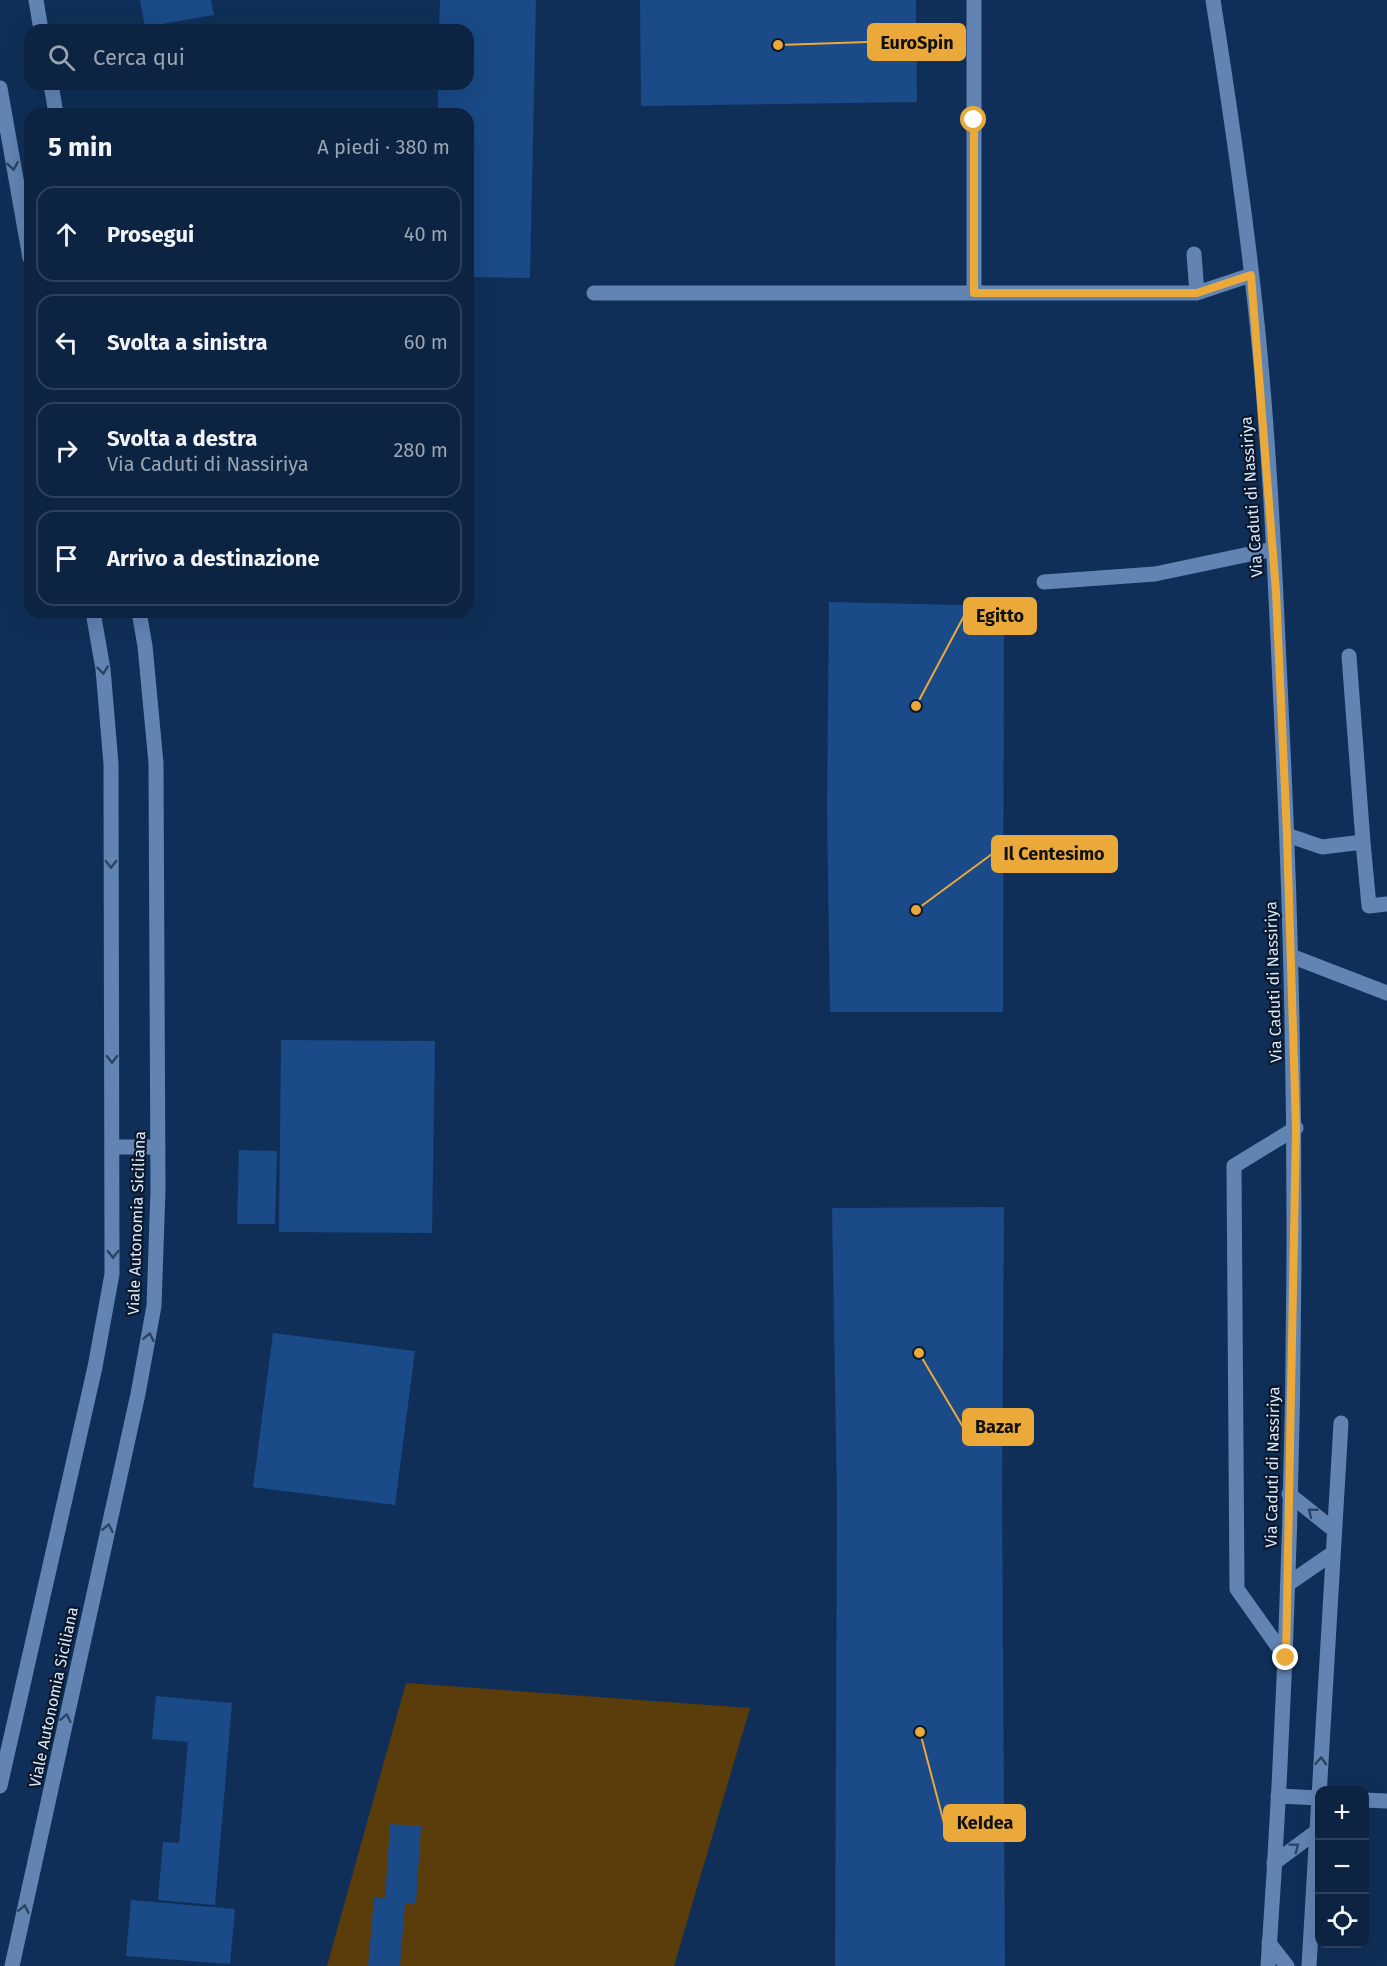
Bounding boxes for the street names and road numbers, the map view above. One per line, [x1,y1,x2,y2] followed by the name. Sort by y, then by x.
[1236,416,1267,578] street label: Via Caduti di Nassiriya
[1261,901,1286,1063] street label: Via Caduti di Nassiriya
[124,1131,149,1315] street label: Viale Autonomia Siciliana
[1262,1386,1283,1548] street label: Via Caduti di Nassiriya
[25,1605,82,1789] street label: Viale Autonomia Siciliana

